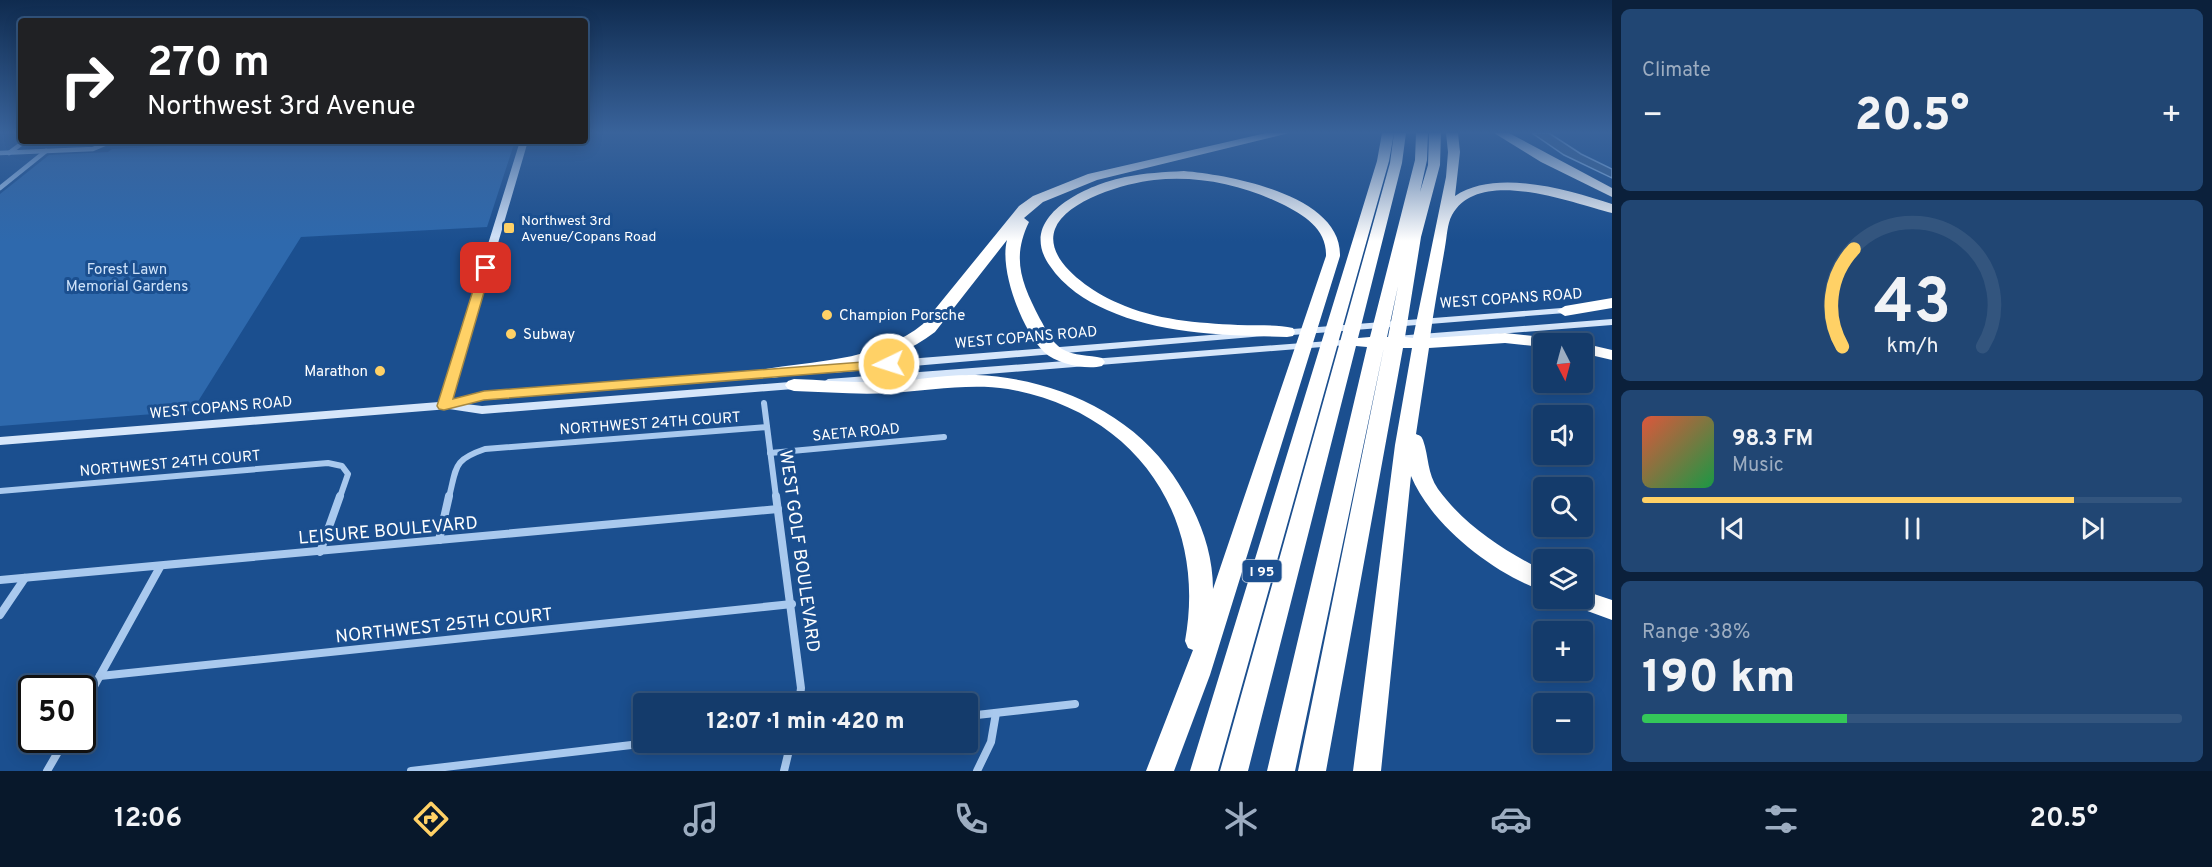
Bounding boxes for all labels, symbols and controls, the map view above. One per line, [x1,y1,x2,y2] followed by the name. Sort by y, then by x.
[147,38,270,91] text: 270 m
[48,42,126,120] icon: right
[1642,58,1711,84] text: Climate
[1855,89,1969,146] text: 20.5°
[147,90,416,124] text: Northwest 3rd Avenue
[1642,96,1663,138] text: −
[2161,96,2182,138] text: +
[521,213,656,246] place label: Northwest 3rd Avenue/Copans Road
[502,221,516,235] marker: Northwest 3rd Avenue/Copans Road
[460,242,511,293] pin
[469,251,502,284] icon: arrive
[66,261,188,297] park label: Forest Lawn Memorial Gardens
[1873,266,1951,345] text: 43
[1439,285,1583,314] street label: WEST COPANS ROAD
[839,307,965,326] place label: Champion Porsche
[820,308,834,322] marker: Champion Porsche
[954,323,1098,354] street label: WEST COPANS ROAD
[523,326,575,345] place label: Subway
[504,327,518,341] marker: Subway
[857,332,921,396] position arrow
[1533,333,1593,393] north arrow
[1533,333,1593,753] map controls
[1886,334,1938,361] text: km/h
[304,363,368,382] place label: Marathon
[373,364,387,378] marker: Marathon
[149,393,293,424] street label: WEST COPANS ROAD
[1533,405,1593,465] button: sound
[559,409,741,440] street label: NORTHWEST 24TH COURT
[812,420,901,447] street label: SAETA ROAD
[1732,426,1813,453] text: 98.3 FM
[79,447,261,482] street label: NORTHWEST 24TH COURT
[773,449,824,654] street label: WEST GOLF BOULEVARD
[1732,453,1784,479] text: Music
[1533,477,1593,537] button: search
[297,512,479,551] street label: LEISURE BOULEVARD
[1716,512,1749,545] icon: previous
[1896,512,1929,545] icon: pause
[2076,512,2109,545] icon: next
[1533,549,1593,609] button: layers
[1242,560,1282,582] road number: I 95
[334,604,554,649] street label: NORTHWEST 25TH COURT
[1642,620,1750,646] text: Range · 38%
[1533,621,1593,681] button: +
[1642,651,1795,708] text: 190 km
[18,675,96,753] speed limit sign: 50
[1533,693,1593,753] button: −
[706,709,905,736] text: 12:07 · 1 min · 420 m
[410,798,452,840] icon: directions
[680,798,722,840] icon: music
[950,798,992,840] icon: phone
[1220,798,1262,840] icon: climate
[1490,798,1532,840] icon: car
[1760,798,1802,840] icon: filters
[114,802,182,836] text: 12:06
[2029,802,2098,836] text: 20.5°

